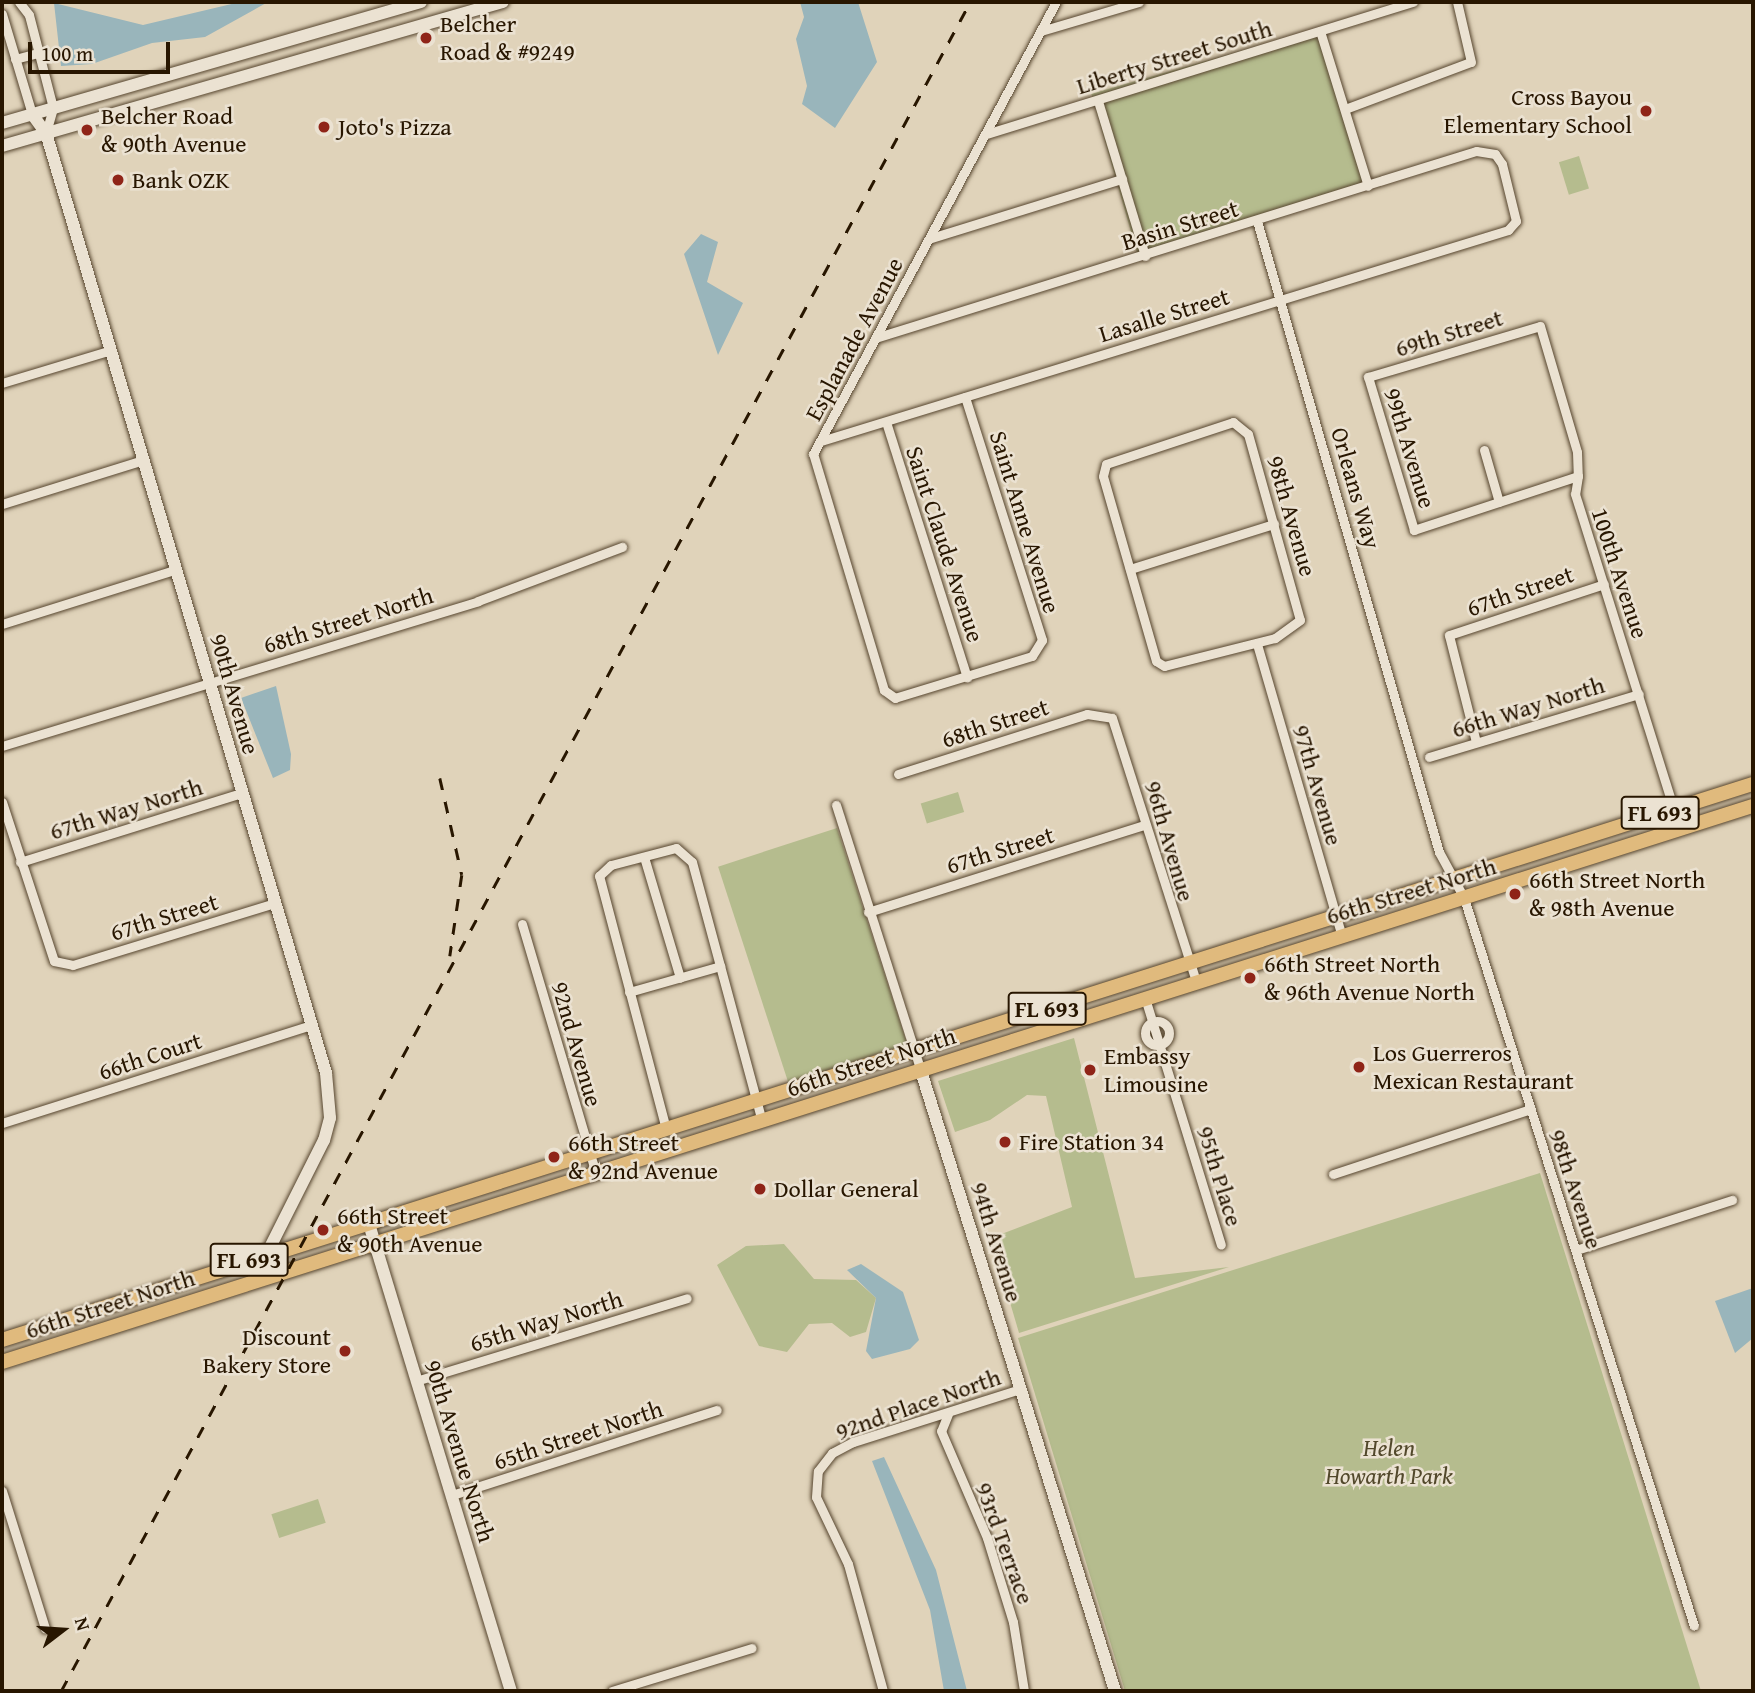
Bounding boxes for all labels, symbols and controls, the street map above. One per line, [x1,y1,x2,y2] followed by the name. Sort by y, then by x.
[440,10,575,66] place label: Belcher Road & #9249
[1073,14,1275,100] street label: Liberty Street South
[32,28,173,72] scale bar
[418,30,434,46] marker: Belcher Road & #9249
[41,38,93,69] text: 100 m
[1444,83,1632,139] place label: Cross Bayou Elementary School
[101,102,247,158] place label: Belcher Road & 90th Avenue
[1638,103,1654,119] marker: Cross Bayou Elementary School
[338,113,451,141] place label: Joto's Pizza
[316,119,332,135] marker: Joto's Pizza
[79,122,95,138] marker: Belcher Road & 90th Avenue
[132,166,229,194] place label: Bank OZK
[110,172,126,188] marker: Bank OZK
[1118,194,1242,256] street label: Basin Street
[799,253,909,425] street label: Esplanade Avenue
[1095,282,1233,348] street label: Lasalle Street
[1392,303,1506,363] street label: 69th Street
[1378,384,1442,512] street label: 99th Avenue
[1325,424,1387,552] street label: Orleans Way
[984,427,1066,617] street label: Saint Anne Avenue
[900,442,990,646] street label: Saint Claude Avenue
[1261,452,1323,580] street label: 98th Avenue
[1585,504,1655,642] street label: 100th Avenue
[1463,559,1577,623] street label: 67th Street
[260,580,436,660] street label: 68th Street North
[204,630,266,758] street label: 90th Avenue
[1448,670,1608,744] street label: 66th Way North
[938,692,1052,754] street label: 68th Street
[1287,721,1349,849] street label: 97th Avenue
[46,772,206,846] street label: 67th Way North
[1139,777,1201,905] street label: 96th Avenue
[1620,793,1700,832] road number: FL 693
[943,820,1057,880] street label: 67th Street
[1323,851,1499,931] street label: 66th Street North
[1529,866,1705,922] place label: 66th Street North & 98th Avenue
[1507,886,1523,902] marker: 66th Street North & 98th Avenue
[107,887,221,947] street label: 67th Street
[1264,950,1475,1006] place label: 66th Street North & 96th Avenue North
[1242,970,1258,986] marker: 66th Street North & 96th Avenue North
[545,978,609,1110] street label: 92nd Avenue
[1007,990,1087,1028] road number: FL 693
[783,1021,959,1103] street label: 66th Street North
[95,1026,205,1086] street label: 66th Court
[1373,1039,1574,1095] place label: Los Guerreros Mexican Restaurant
[1104,1042,1208,1098] place label: Embassy Limousine
[1351,1059,1367,1075] marker: Los Guerreros Mexican Restaurant
[1082,1062,1098,1078] marker: Embassy Limousine
[1191,1122,1249,1230] street label: 95th Place
[1543,1126,1609,1252] street label: 98th Avenue
[1019,1128,1164,1156] place label: Fire Station 34
[568,1129,718,1185] place label: 66th Street & 92nd Avenue
[997,1134,1013,1150] marker: Fire Station 34
[546,1149,562,1165] marker: 66th Street & 92nd Avenue
[774,1175,919,1203] place label: Dollar General
[965,1178,1029,1306] street label: 94th Avenue
[752,1181,768,1197] marker: Dollar General
[337,1202,483,1258] place label: 66th Street & 90th Avenue
[315,1222,331,1238] marker: 66th Street & 90th Avenue
[209,1240,289,1280] road number: FL 693
[22,1263,198,1345] street label: 66th Street North
[466,1284,626,1358] street label: 65th Way North
[203,1323,331,1379] place label: Discount Bakery Store
[337,1343,353,1359] marker: Discount Bakery Store
[419,1356,501,1546] street label: 90th Avenue North
[832,1362,1004,1446] street label: 92nd Place North
[490,1394,666,1476] street label: 65th Street North
[1325,1434,1453,1490] park label: Helen Howarth Park
[970,1478,1040,1608] street label: 93rd Terrace
[28,1595,98,1665] north arrow
[68,1614,98,1634] text: N

